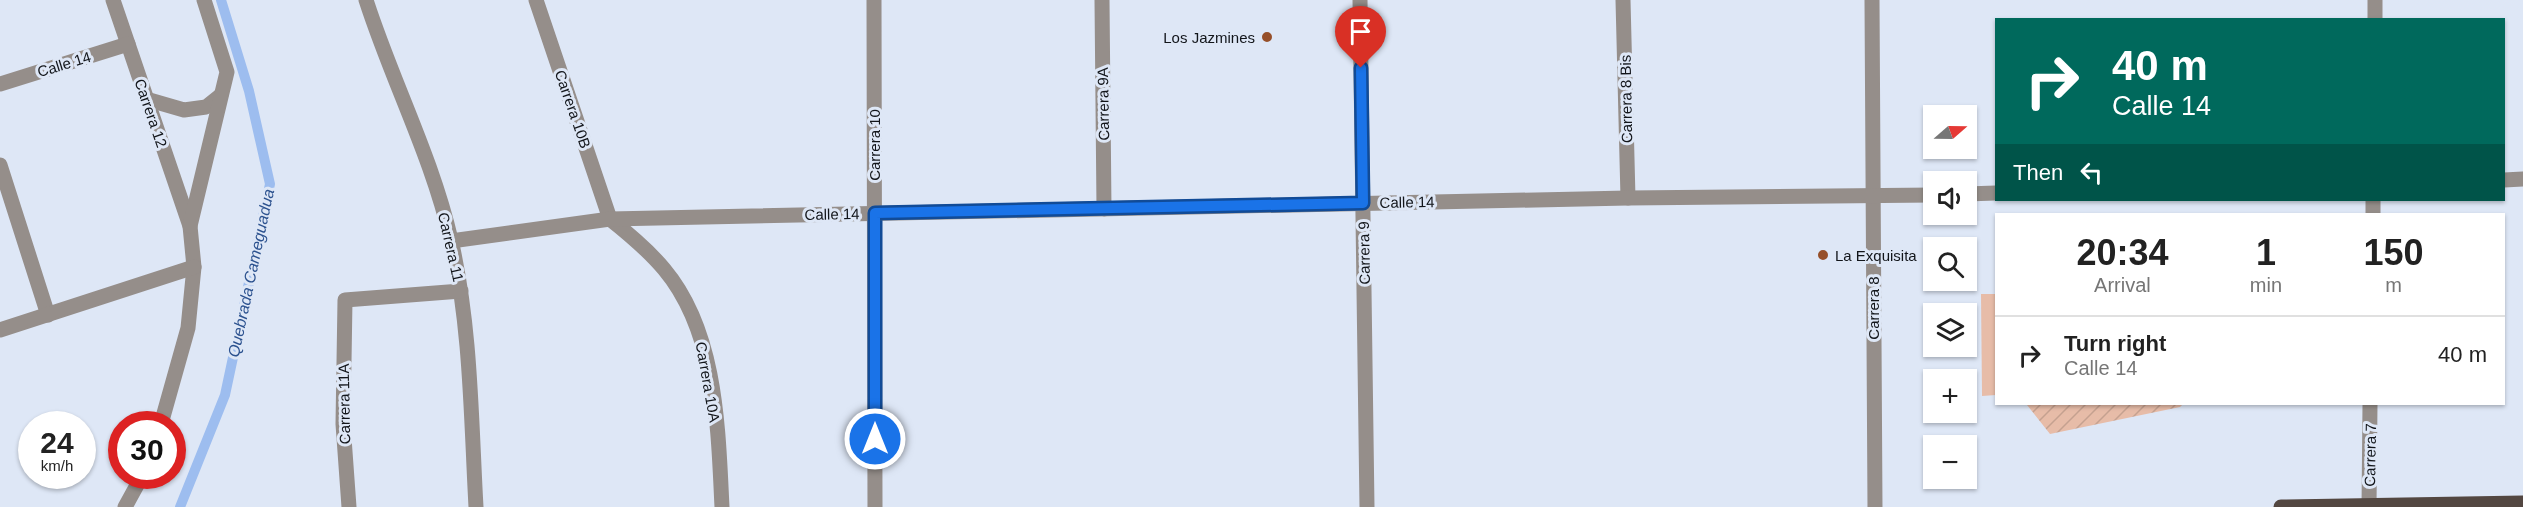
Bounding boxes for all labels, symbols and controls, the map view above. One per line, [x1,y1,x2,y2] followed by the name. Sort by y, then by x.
[1335,6,1386,68] pin
[1344,15,1377,48] icon: arrive
[1163,29,1255,46] place label: Los Jazmines
[1260,30,1274,44] marker: Los Jazmines
[2013,42,2091,120] icon: right
[2112,42,2208,89] text: 40 m
[35,48,93,80] street label: Calle 14
[1617,55,1635,143] street label: Carrera 8 Bis
[1094,67,1112,141] street label: Carrera 9A
[552,68,594,150] street label: Carrera 10B
[131,76,171,150] street label: Carrera 12
[2112,91,2211,121] text: Calle 14
[1923,105,1977,159] north arrow
[1923,105,1977,489] map controls
[866,109,883,181] street label: Carrera 10
[2075,156,2108,189] icon: left
[2013,160,2063,185] text: Then
[1923,171,1977,225] button: sound
[225,187,277,359] water label: Quebrada Cameguadua
[1379,193,1435,211] street label: Calle 14
[804,205,860,223] street label: Calle 14
[435,211,467,283] street label: Carrera 11
[1355,221,1373,285] street label: Carrera 9
[2076,232,2168,273] text: 20:34
[2256,232,2276,273] text: 1
[2363,232,2424,273] text: 150
[1923,237,1977,291] button: search
[1835,247,1917,264] place label: La Exquisita
[1816,248,1830,262] marker: La Exquisita
[2094,274,2151,296] text: Arrival
[2250,274,2282,296] text: min
[2385,274,2402,296] text: m
[1865,276,1882,340] street label: Carrera 8
[1923,303,1977,357] button: layers
[2064,331,2166,356] text: Turn right
[2013,339,2046,372] icon: right
[693,340,723,424] street label: Carrera 10A
[2438,342,2487,367] text: 40 m
[2064,357,2137,379] text: Calle 14
[335,364,353,444] street label: Carrera 11A
[1923,369,1977,423] button: +
[843,407,907,471] position arrow
[108,411,186,489] speed limit sign: 30
[2361,423,2379,487] street label: Carrera 7
[40,426,74,459] text: 24
[1923,435,1977,489] button: −
[41,457,73,474] text: km/h

